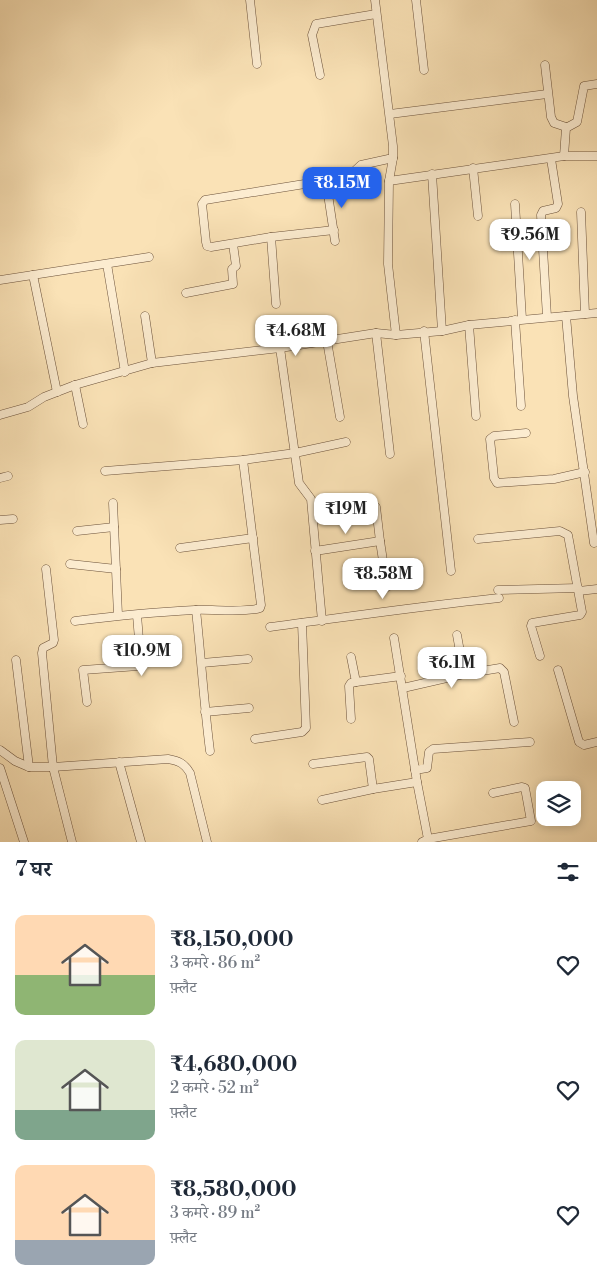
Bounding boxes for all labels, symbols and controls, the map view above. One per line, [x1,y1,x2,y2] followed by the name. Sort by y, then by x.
[301,166,383,209] pin: ₹8.15M
[314,173,370,193] text: ₹8.15M
[489,218,571,261] pin: ₹9.56M
[501,225,559,245] text: ₹9.56M
[255,314,337,357] pin: ₹4.68M
[266,321,326,341] text: ₹4.68M
[316,492,376,535] pin: ₹19M
[325,499,367,519] text: ₹19M
[342,558,424,600] pin: ₹8.58M
[353,564,413,584] text: ₹8.58M
[101,634,183,677] pin: ₹10.9M
[113,641,171,661] text: ₹10.9M
[417,646,487,689] pin: ₹6.1M
[429,653,475,673] text: ₹6.1M
[536,781,581,826] map controls
[536,781,581,826] button: layers
[15,857,52,883] text: 7 घर
[554,858,582,886] icon: filters
[170,927,293,953] text: ₹8,150,000
[55,935,115,995] icon: home
[554,951,582,979] icon: heart
[170,953,260,973] text: 3 कमरे · 86 m²
[170,978,197,998] text: फ़्लैट
[170,1052,297,1078] text: ₹4,680,000
[55,1060,115,1120] icon: home
[554,1076,582,1104] icon: heart
[170,1078,259,1098] text: 2 कमरे · 52 m²
[170,1103,197,1123] text: फ़्लैट
[170,1177,296,1203] text: ₹8,580,000
[55,1185,115,1245] icon: home
[554,1201,582,1229] icon: heart
[170,1203,260,1223] text: 3 कमरे · 89 m²
[170,1228,197,1248] text: फ़्लैट

